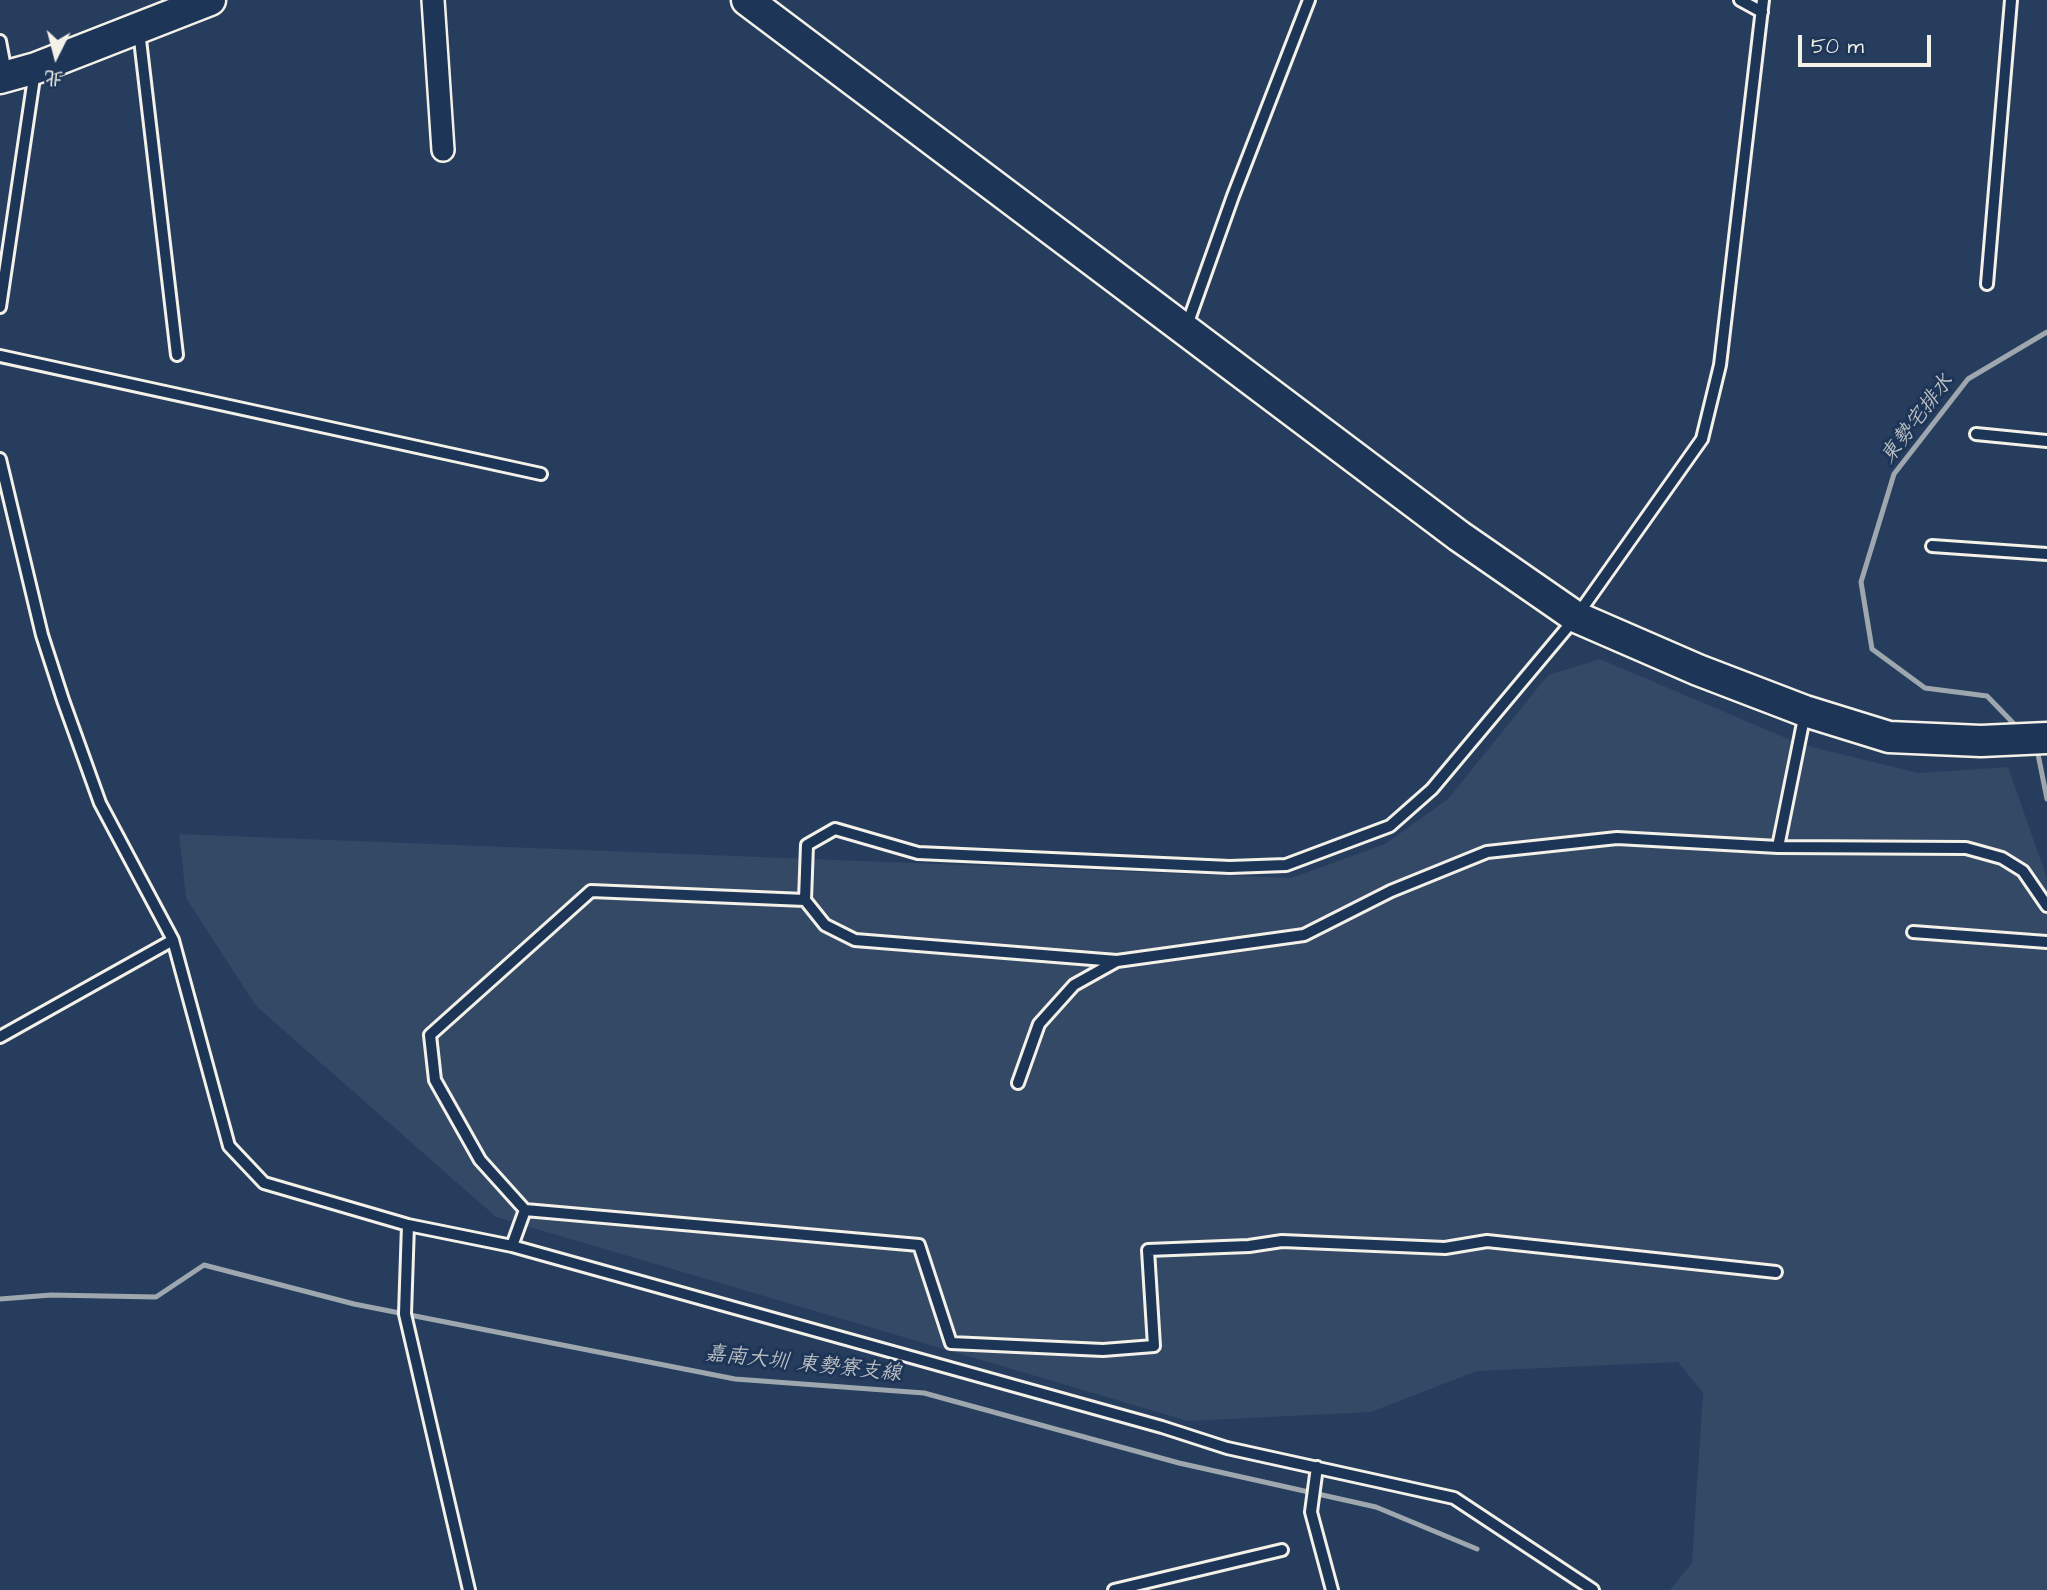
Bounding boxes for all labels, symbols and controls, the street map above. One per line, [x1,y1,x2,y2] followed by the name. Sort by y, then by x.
[21,21,91,91] north arrow
[1802,21,1935,65] scale bar
[1811,32,1864,61] text: 50 m
[43,63,65,92] text: 北
[1876,370,1960,470] water label: 東勢宅排水
[704,1342,902,1388] water label: 嘉南大圳 東勢寮支線

